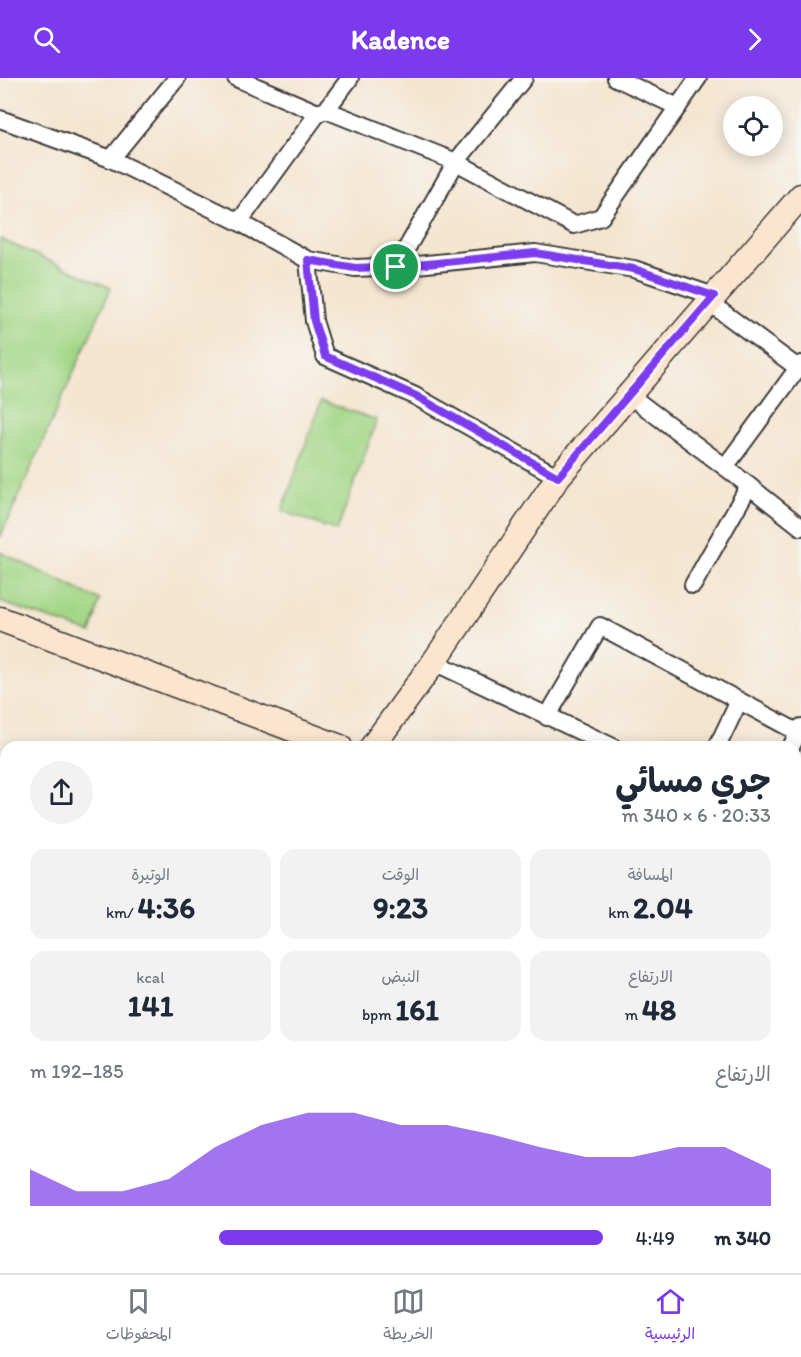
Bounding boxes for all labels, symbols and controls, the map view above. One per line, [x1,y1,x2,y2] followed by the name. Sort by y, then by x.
[30,23,63,56] icon: search
[351,23,450,56] text: Kadence
[738,23,771,56] icon: forward
[723,96,783,156] map controls
[723,96,783,156] button: locate
[370,241,421,292] pin
[379,250,412,283] icon: arrive
[30,761,93,824] button: share
[615,761,771,800] text: جري مسائي
[622,803,771,827] text: 20:33 · 6 × 340 m
[131,865,170,884] text: الوتيرة
[382,865,419,884] text: الوقت
[628,865,673,884] text: المسافة
[137,889,195,926] text: 4:36
[373,889,428,926] text: 9:23
[633,889,693,926] text: 2.04
[106,903,137,922] text: /km
[608,903,633,922] text: km
[381,967,420,986] text: النبض
[628,967,673,986] text: الارتفاع
[136,968,165,987] text: kcal
[128,987,173,1024] text: 141
[395,991,439,1028] text: 161
[642,991,676,1028] text: 48
[362,1005,395,1024] text: bpm
[625,1005,642,1024] text: m
[30,1059,124,1083] text: 185–192 m
[715,1062,771,1086] text: الارتفاع
[636,1226,675,1250] text: 4:49
[714,1226,771,1250] text: 340 m
[106,1285,172,1348] tab: المحفوظات
[383,1285,433,1348] tab: الخريطة
[645,1285,695,1348] tab: الرئيسية

